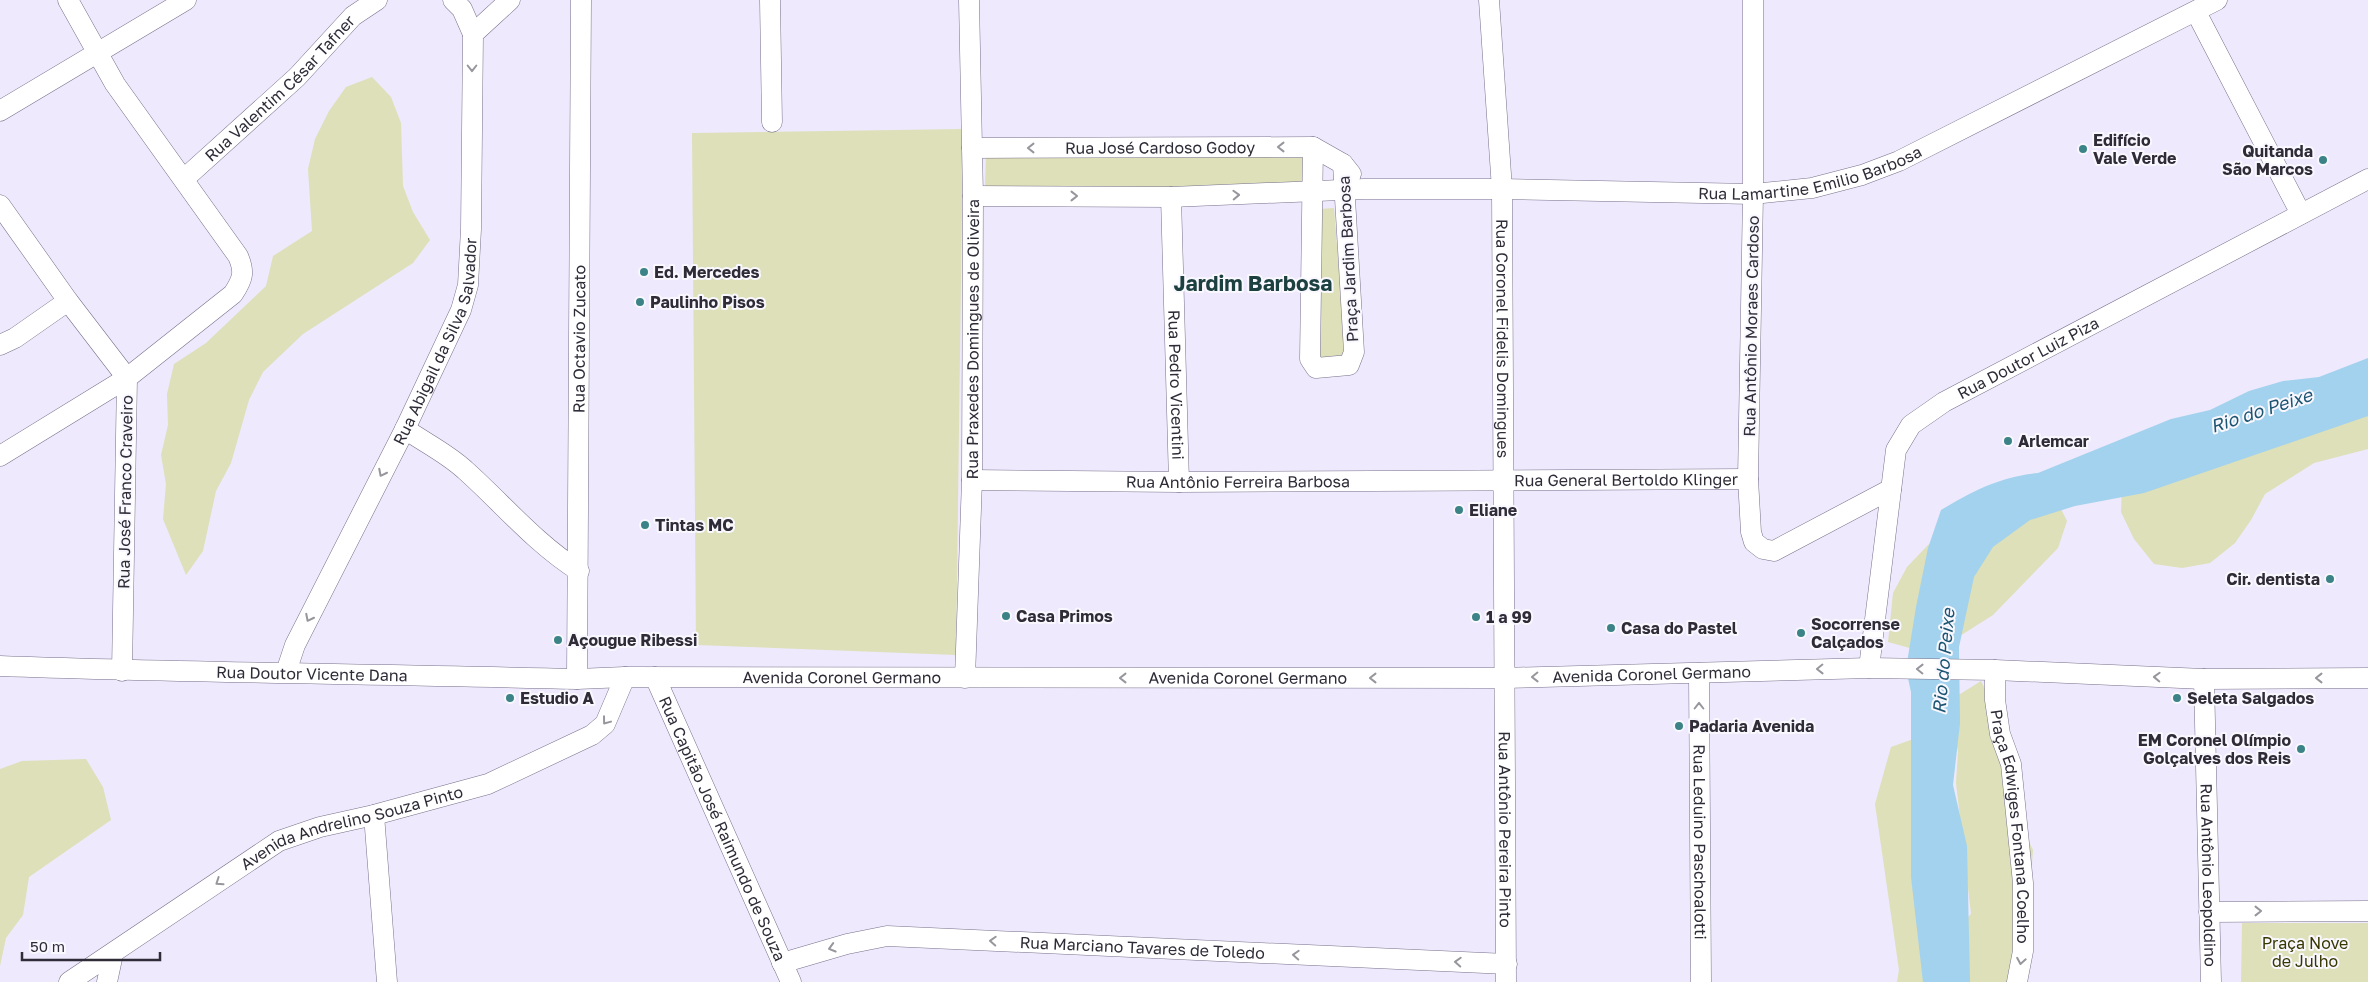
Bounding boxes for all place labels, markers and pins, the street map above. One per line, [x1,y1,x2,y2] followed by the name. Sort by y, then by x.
[2093,130,2176,168] place label: Edifício Vale Verde
[2222,141,2313,179] place label: Quitanda São Marcos
[2077,143,2089,155] marker: Edifício Vale Verde
[2317,154,2329,166] marker: Quitanda São Marcos
[654,262,759,282] place label: Ed. Mercedes
[638,266,650,278] marker: Ed. Mercedes
[650,292,765,312] place label: Paulinho Pisos
[634,296,646,308] marker: Paulinho Pisos
[2018,431,2089,451] place label: Arlemcar
[2002,435,2014,447] marker: Arlemcar
[1469,500,1517,520] place label: Eliane
[1453,504,1465,516] marker: Eliane
[655,515,734,535] place label: Tintas MC
[639,519,651,531] marker: Tintas MC
[2226,569,2320,589] place label: Cir. dentista
[2324,573,2336,585] marker: Cir. dentista
[1016,606,1113,626] place label: Casa Primos
[1486,607,1532,627] place label: 1 a 99
[1000,610,1012,622] marker: Casa Primos
[1470,611,1482,623] marker: 1 a 99
[1811,614,1900,652] place label: Socorrense Calçados
[1621,618,1738,638] place label: Casa do Pastel
[1605,622,1617,634] marker: Casa do Pastel
[1795,627,1807,639] marker: Socorrense Calçados
[568,630,697,650] place label: Açougue Ribessi
[552,634,564,646] marker: Açougue Ribessi
[520,688,595,708] place label: Estudio A
[2187,688,2314,708] place label: Seleta Salgados
[504,692,516,704] marker: Estudio A
[2171,692,2183,704] marker: Seleta Salgados
[1689,716,1814,736] place label: Padaria Avenida
[1673,720,1685,732] marker: Padaria Avenida
[2138,730,2291,768] place label: EM Coronel Olímpio Golçalves dos Reis
[2295,743,2307,755] marker: EM Coronel Olímpio Golçalves dos Reis

